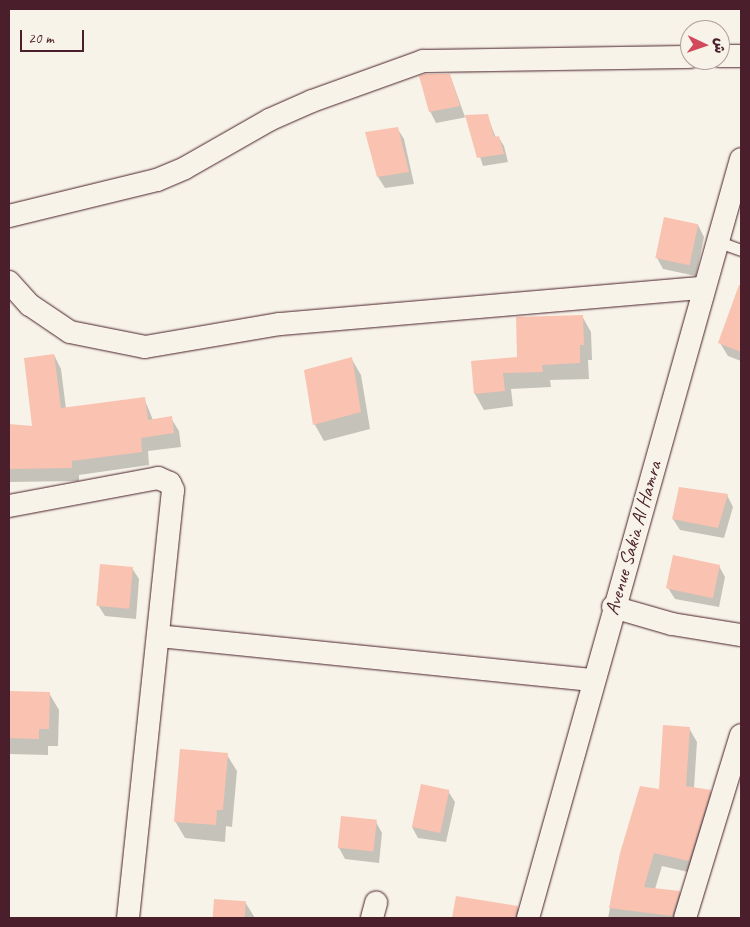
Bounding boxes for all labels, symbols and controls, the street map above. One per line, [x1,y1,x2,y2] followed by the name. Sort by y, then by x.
[22,20,86,52] scale bar
[680,20,730,70] north arrow
[28,29,54,48] text: 20 m
[711,38,728,54] text: ش
[600,459,666,617] street label: Avenue Sakia Al Hamra

